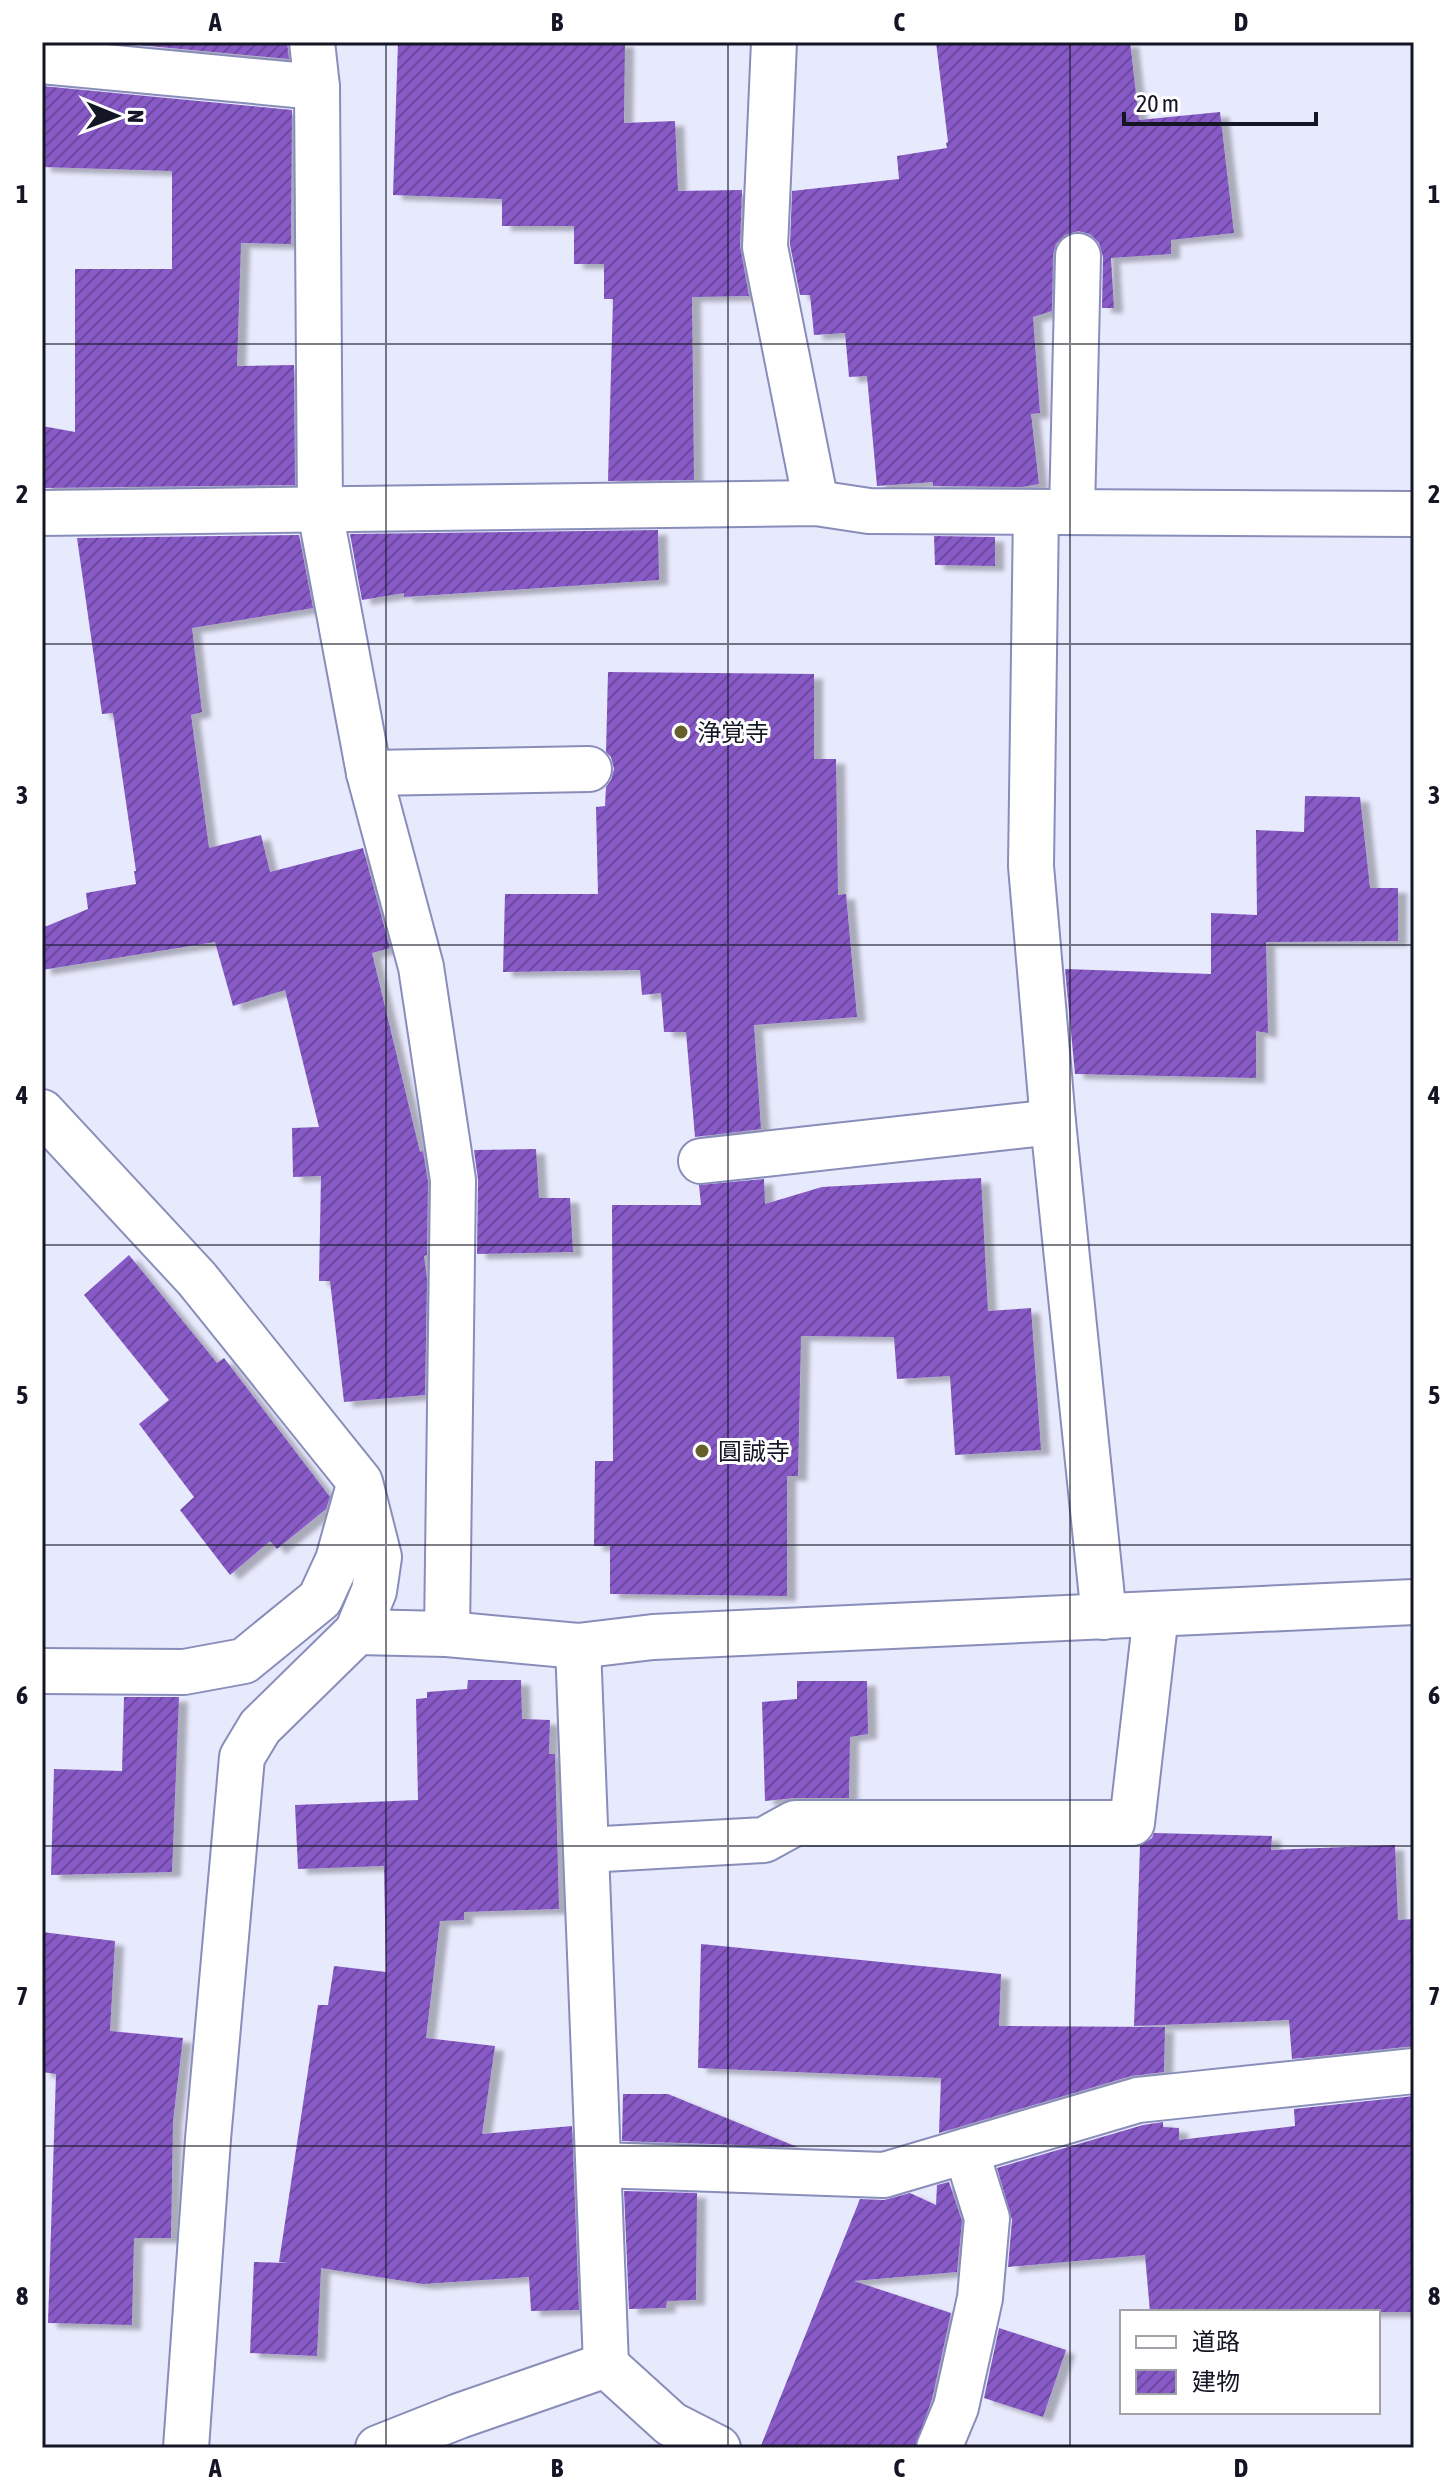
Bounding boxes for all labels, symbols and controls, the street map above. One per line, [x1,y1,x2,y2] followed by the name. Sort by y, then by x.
[208,7,222,37] text: A
[551,7,564,37] text: B
[893,7,905,37] text: C
[1234,7,1248,37] text: D
[76,76,156,156] north arrow
[1124,76,1316,126] scale bar
[1136,90,1179,117] text: 20 m
[123,110,149,123] text: N
[16,179,28,209] text: 1
[1428,179,1440,209] text: 1
[16,479,28,509] text: 2
[1428,479,1440,509] text: 2
[697,719,769,746] place label: 浄覚寺
[672,723,690,741] marker: 浄覚寺
[16,780,28,810] text: 3
[1428,780,1440,810] text: 3
[15,1080,28,1110] text: 4
[1427,1080,1440,1110] text: 4
[16,1380,28,1410] text: 5
[1428,1380,1440,1410] text: 5
[718,1438,790,1465] place label: 圓誠寺
[693,1442,711,1460] marker: 圓誠寺
[16,1680,28,1710] text: 6
[1428,1680,1440,1710] text: 6
[16,1981,28,2011] text: 7
[1428,1981,1440,2011] text: 7
[16,2281,28,2311] text: 8
[1428,2281,1440,2311] text: 8
[1120,2310,1380,2414] legend
[1192,2328,1240,2355] text: 道路
[1192,2368,1240,2395] text: 建物
[208,2453,222,2483] text: A
[551,2453,564,2483] text: B
[893,2453,905,2483] text: C
[1234,2453,1248,2483] text: D

